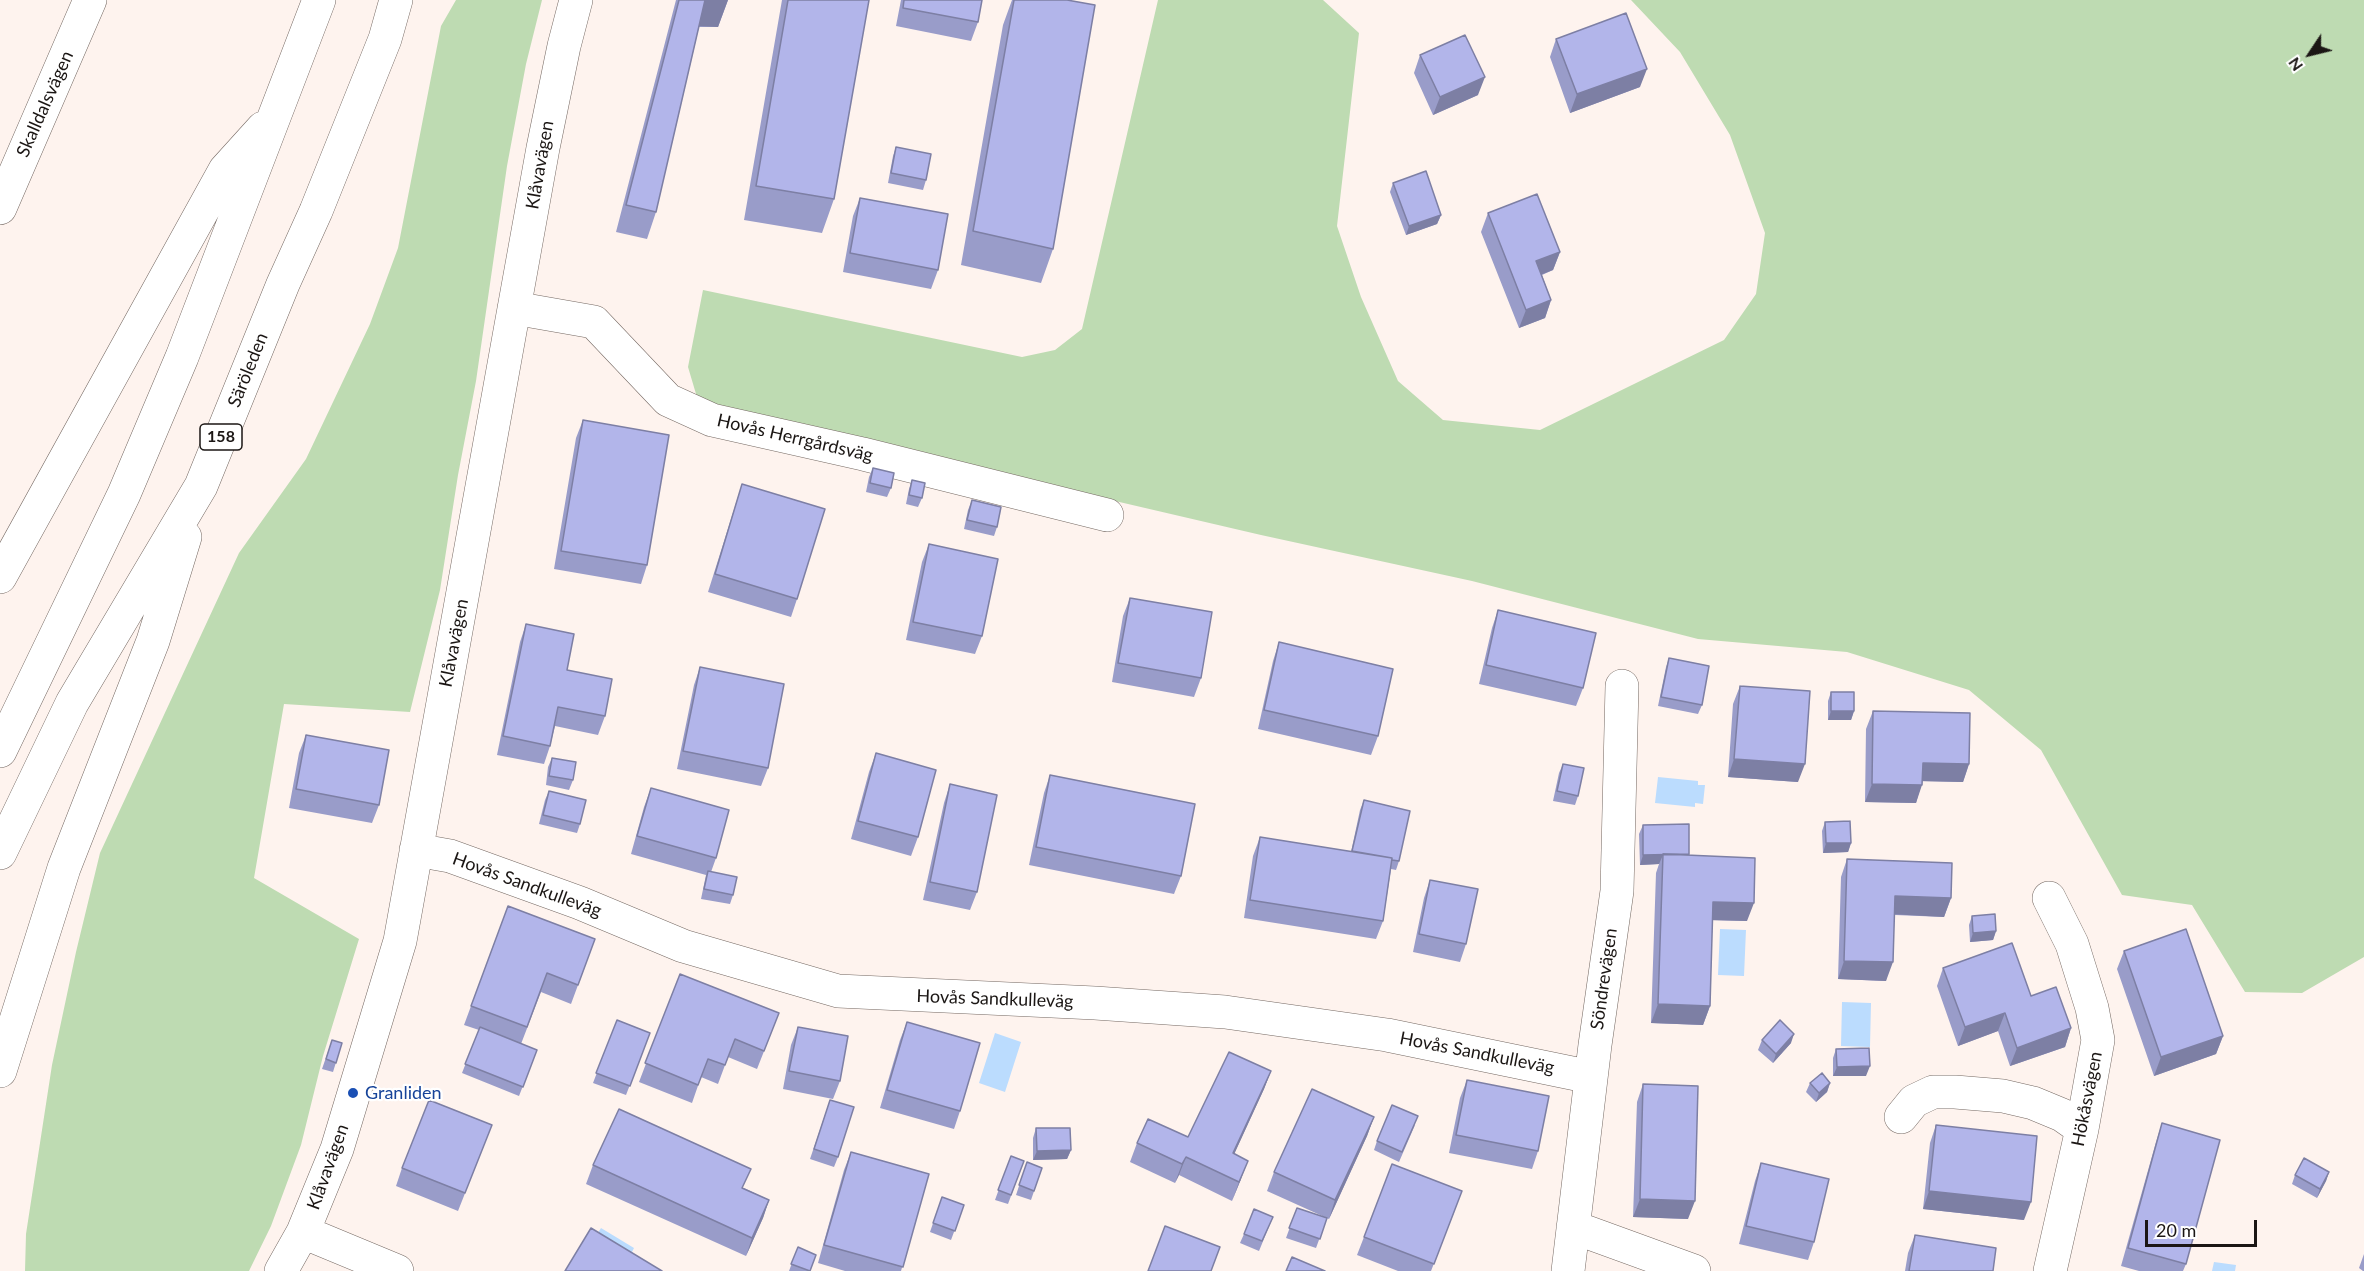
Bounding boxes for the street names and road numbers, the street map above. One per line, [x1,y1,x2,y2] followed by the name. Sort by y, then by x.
[12,48,78,160] street label: Skalldalsvägen
[522,119,558,211] street label: Klåvavägen
[223,330,273,410] street label: Säröleden
[715,410,875,466] street label: Hovås Herrgårdsväg
[200,424,242,450] road number: 158
[435,597,473,689] street label: Klåvavägen
[450,848,604,922] street label: Hovås Sandkulleväg
[1586,927,1622,1031] street label: Söndrevägen
[916,985,1074,1013] street label: Hovås Sandkulleväg
[1398,1027,1556,1079] street label: Hovås Sandkulleväg
[2067,1050,2107,1148] street label: Hökåsvägen
[303,1121,353,1213] street label: Klåvavägen

